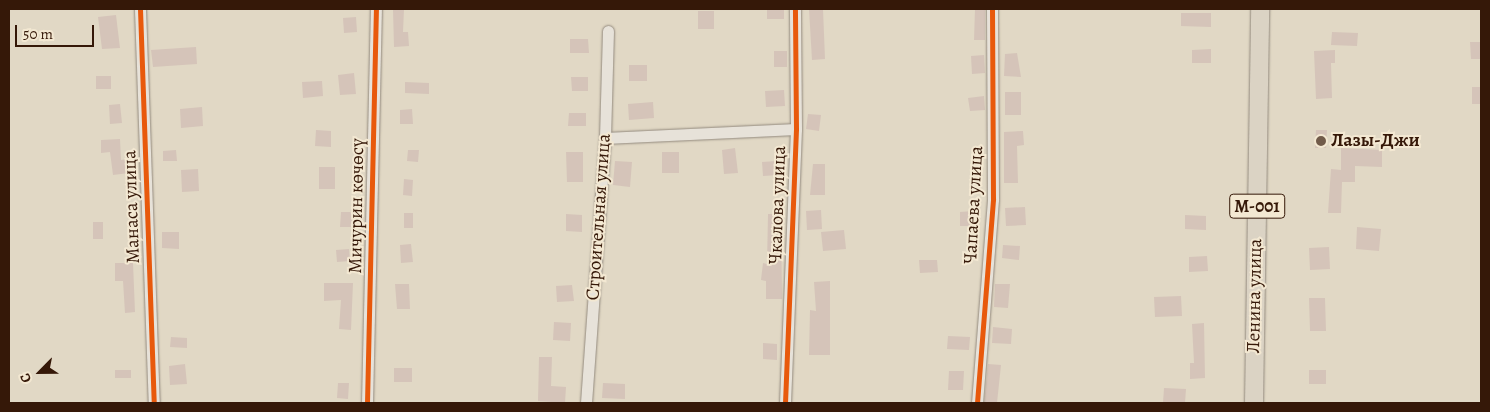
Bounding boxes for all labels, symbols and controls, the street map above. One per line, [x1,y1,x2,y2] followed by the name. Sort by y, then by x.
[18,15,96,47] scale bar
[23,24,53,44] text: 50 m
[1331,130,1420,152] place label: Лазы-Джи
[582,133,616,301] street label: Строительная улица
[1315,135,1327,147] marker: Лазы-Джи
[344,138,370,274] street label: Мичурин көчөсү
[765,145,791,265] street label: Чкалова улица
[960,145,988,265] street label: Чапаева улица
[119,150,145,264] street label: Манаса улица
[1228,190,1286,222] road number: М-001
[1243,238,1267,354] street label: Ленина улица
[15,347,65,397] north arrow
[15,370,36,386] text: С

